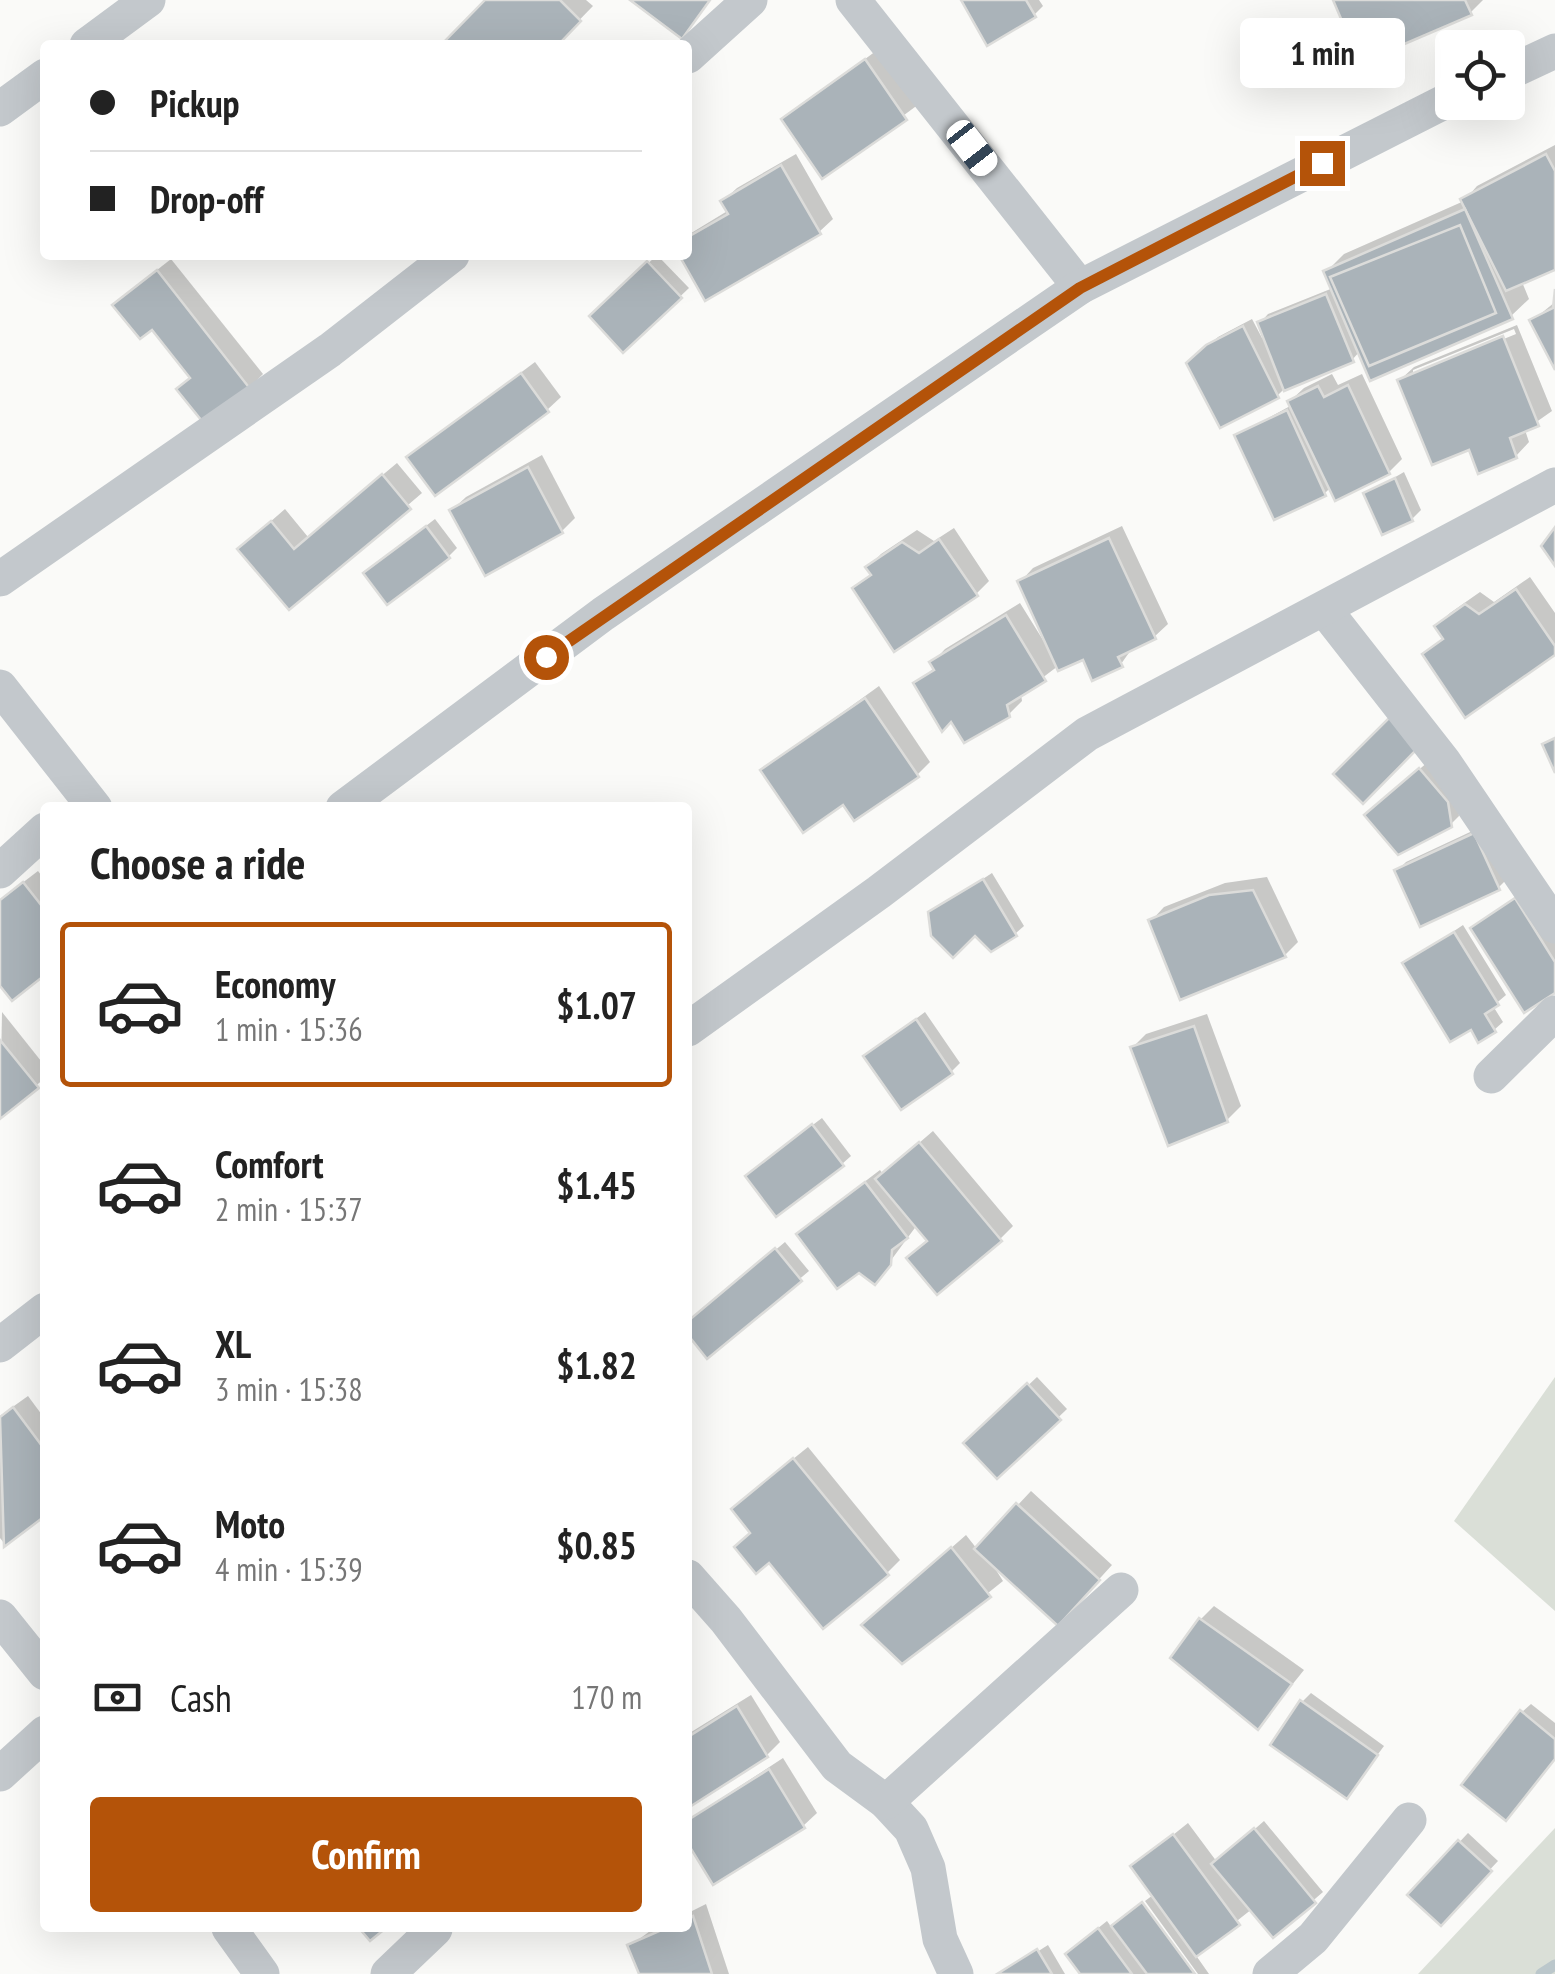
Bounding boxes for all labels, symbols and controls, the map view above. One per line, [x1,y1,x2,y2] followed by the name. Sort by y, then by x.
[1240,18,1404,88] callout: 1 min
[1435,30,1525,120] map controls
[1435,30,1525,120] button: locate
[1290,32,1355,74] text: 1 min
[150,78,240,127] text: Pickup
[942,115,1002,181] car
[1300,141,1345,186] route end
[150,174,264,223] text: Drop-off
[524,635,569,680] route start
[90,833,305,891] text: Choose a ride
[215,959,335,1008] text: Economy
[95,960,185,1050] icon: car
[556,980,637,1029] text: $1.07
[215,1008,363,1050] text: 1 min · 15:36
[215,1139,324,1188] text: Comfort
[95,1140,185,1230] icon: car
[556,1160,637,1209] text: $1.45
[215,1188,363,1230] text: 2 min · 15:37
[215,1319,251,1368] text: XL
[95,1320,185,1410] icon: car
[556,1340,637,1389] text: $1.82
[215,1368,363,1410] text: 3 min · 15:38
[215,1499,285,1548] text: Moto
[95,1500,185,1590] icon: car
[556,1520,637,1569] text: $0.85
[215,1548,363,1590] text: 4 min · 15:39
[90,1670,145,1725] icon: cash
[170,1673,232,1722] text: Cash
[571,1676,642,1718] text: 170 m
[90,1797,642,1912] button: Confirm

